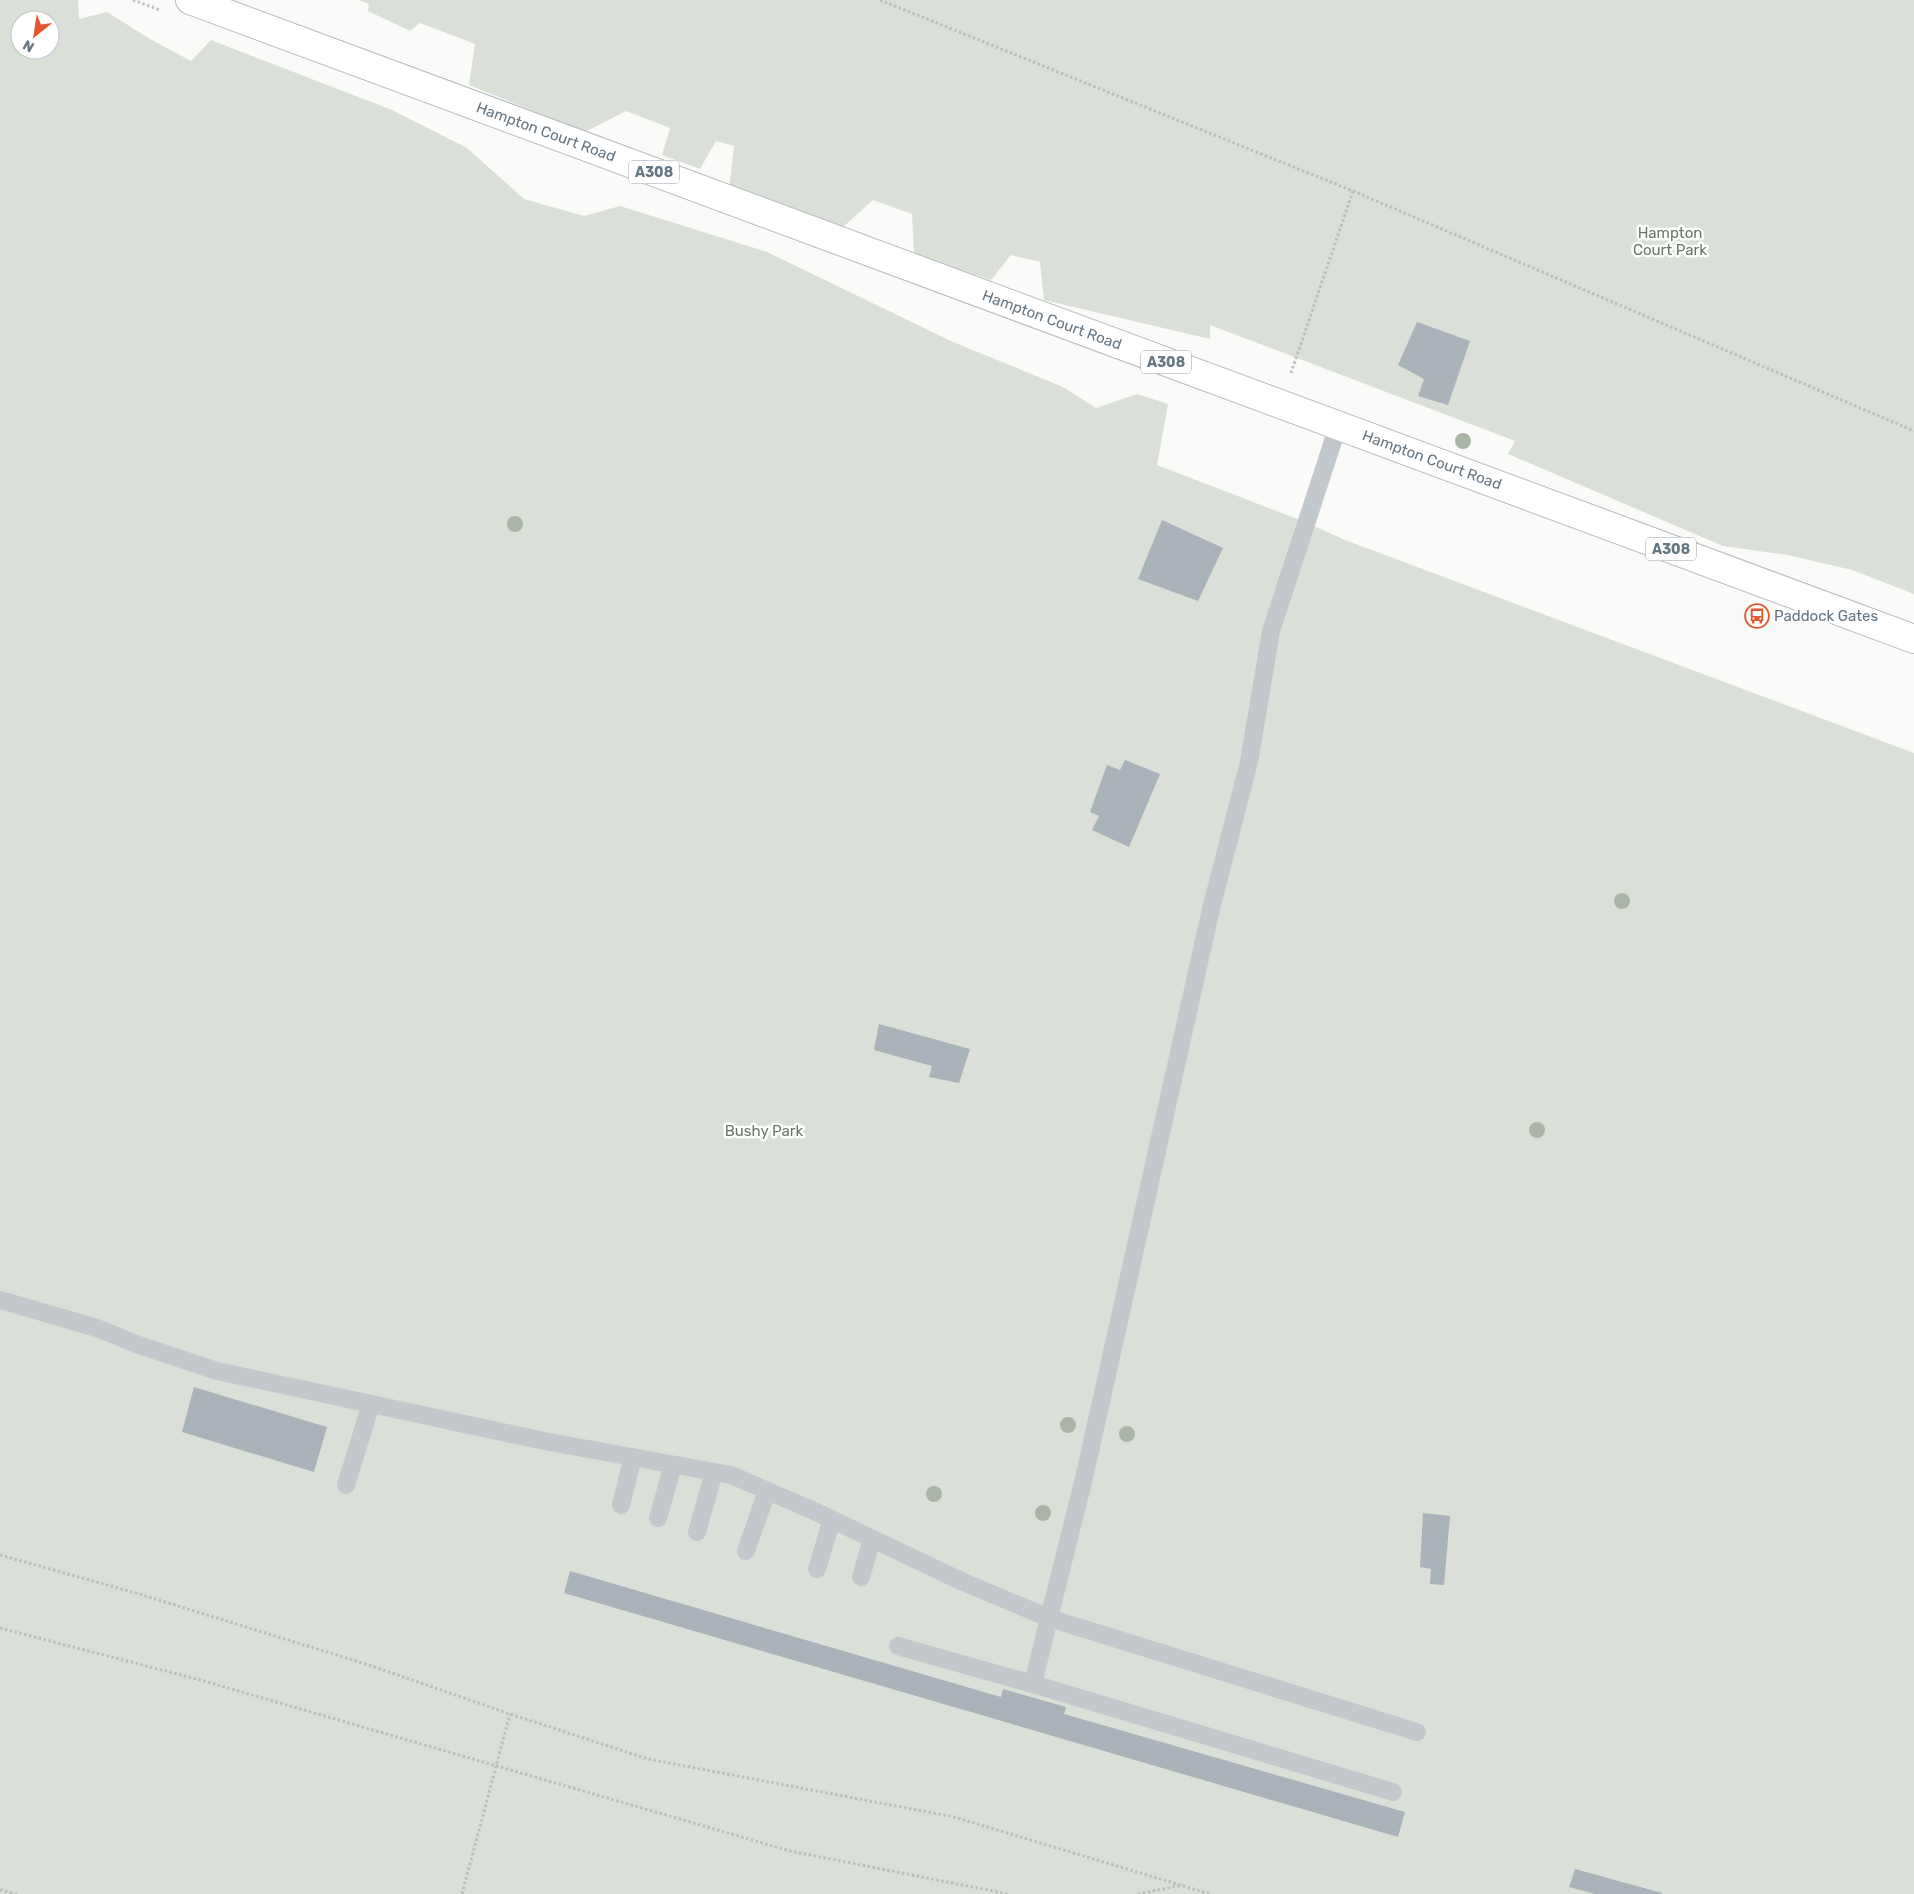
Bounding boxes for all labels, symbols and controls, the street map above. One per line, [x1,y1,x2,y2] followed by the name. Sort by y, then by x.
[10,10,60,60] north arrow
[20,36,37,56] text: N
[474,98,618,166] street label: Hampton Court Road
[629,160,679,183] road number: A308
[1633,224,1707,259] park label: Hampton Court Park
[980,286,1124,354] street label: Hampton Court Road
[1141,351,1191,374] road number: A308
[1360,426,1504,494] street label: Hampton Court Road
[1646,538,1696,560] road number: A308
[1744,603,1770,629] bus stop icon: Paddock Gates
[1774,607,1878,625] place label: Paddock Gates
[725,1122,803,1140] park label: Bushy Park

